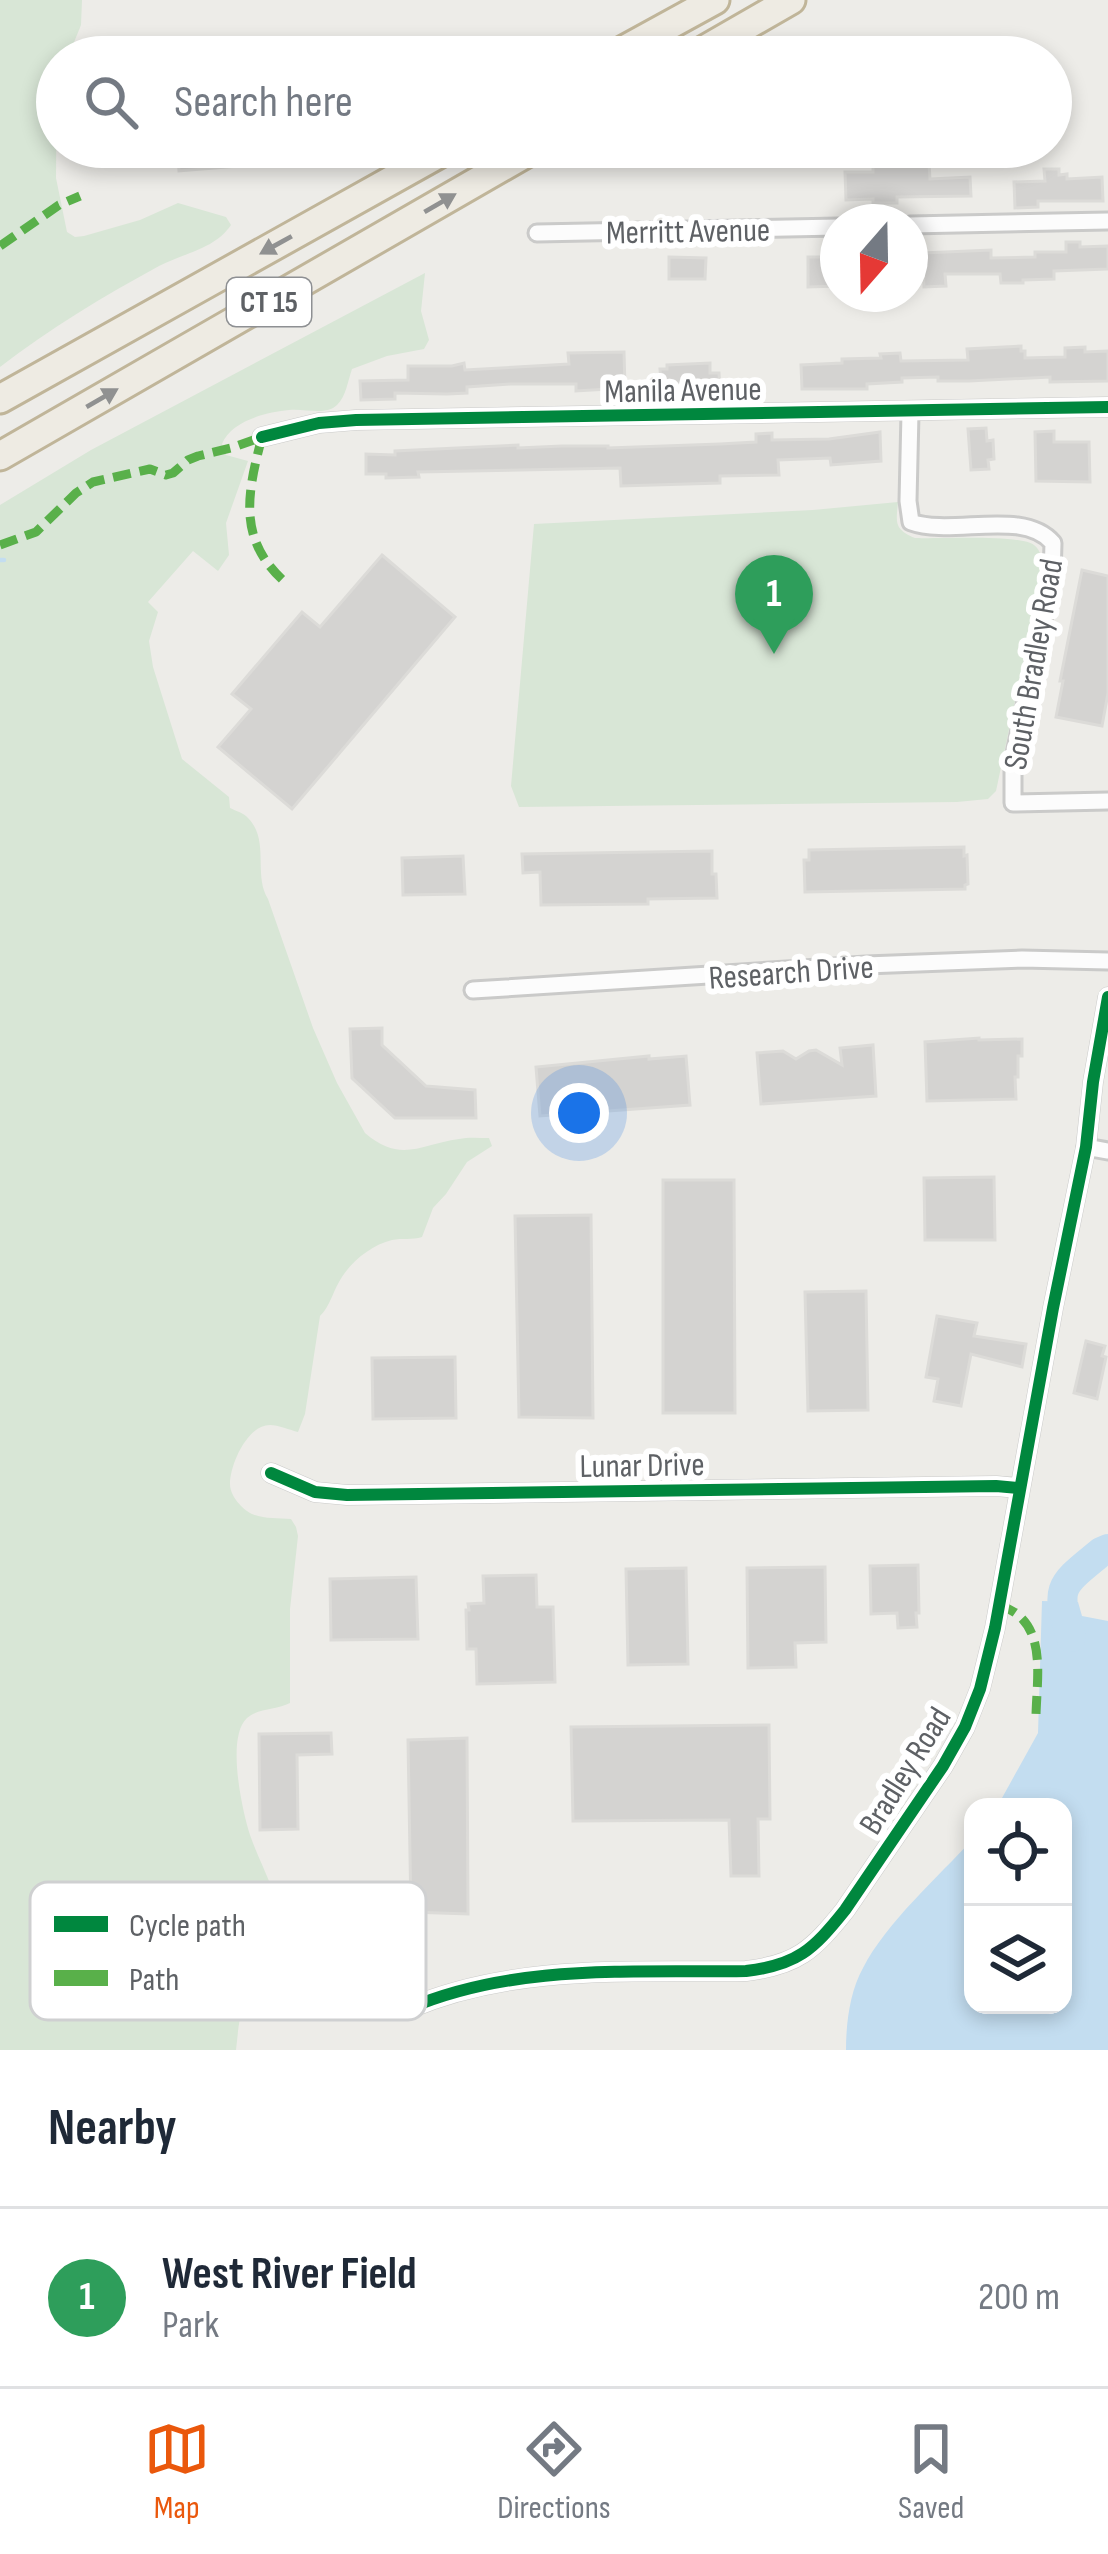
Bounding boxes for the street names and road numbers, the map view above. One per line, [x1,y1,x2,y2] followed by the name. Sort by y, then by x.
[606,211,770,253] street label: Merritt Avenue
[227,278,311,326] road number: CT 15
[604,370,762,412] street label: Manila Avenue
[996,556,1072,773] street label: South Bradley Road
[707,947,875,999] street label: Research Drive
[579,1445,705,1487] street label: Lunar Drive
[851,1700,960,1842] street label: Bradley Road

